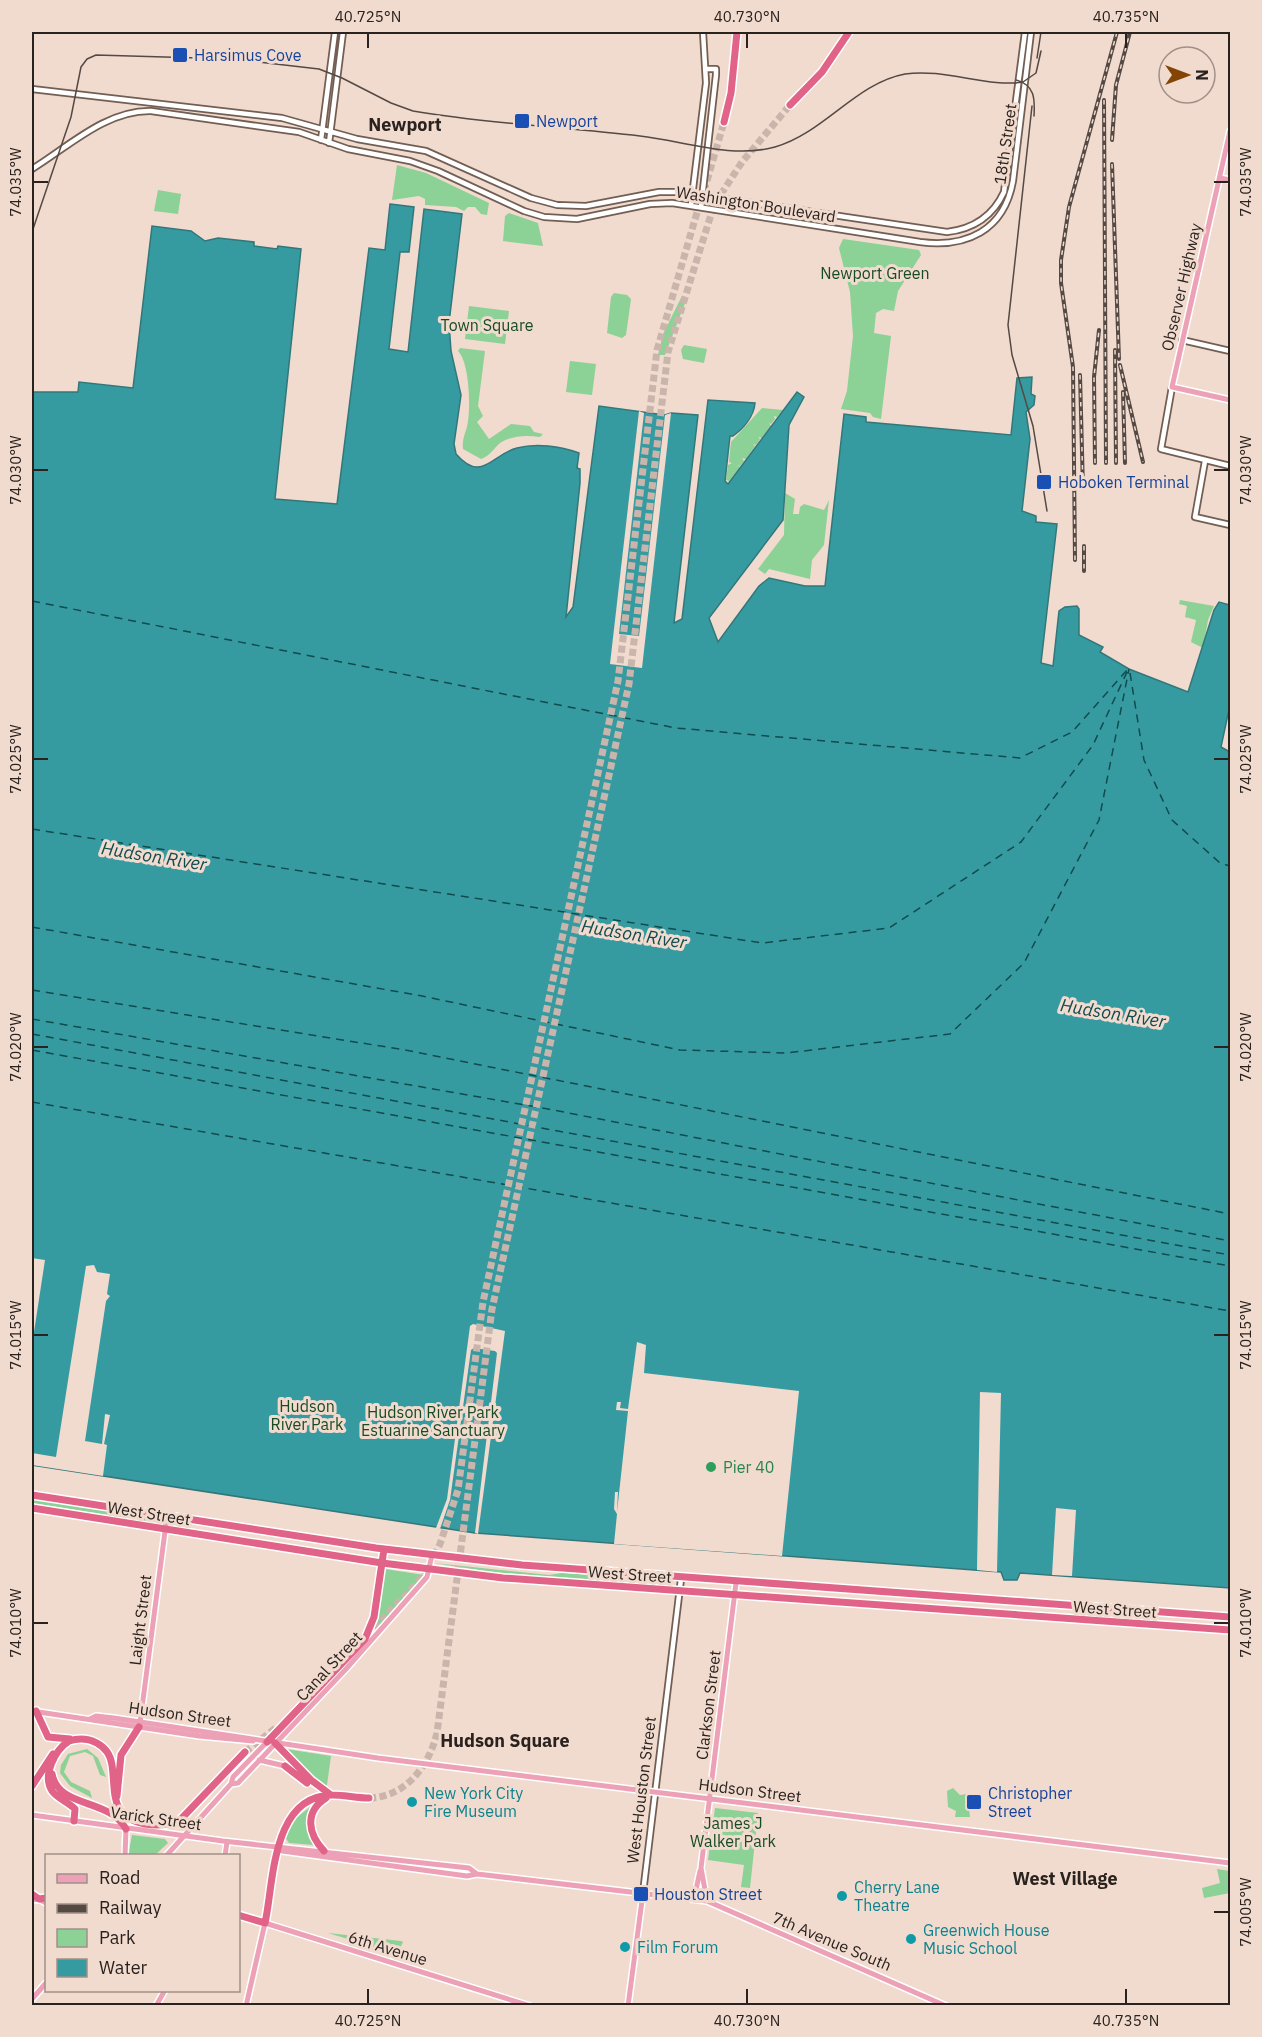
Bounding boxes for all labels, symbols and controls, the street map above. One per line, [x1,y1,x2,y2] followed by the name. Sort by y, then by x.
[335,7,401,26] text: 40.725°N
[714,7,780,26] text: 40.730°N
[1093,7,1159,26] text: 40.735°N
[194,45,302,65] place label: Harsimus Cove
[1157,45,1217,105] north arrow
[171,46,189,64] marker: Harsimus Cove
[1192,69,1212,81] text: N
[989,102,1021,186] street label: 18th Street
[536,111,598,131] place label: Newport
[513,112,531,130] marker: Newport
[368,113,442,136] district label: Newport
[6,147,25,217] text: 74.035°W
[1236,147,1255,217] text: 74.035°W
[675,182,837,226] street label: Washington Boulevard
[1157,221,1205,353] street label: Observer Highway
[820,263,930,283] park label: Newport Green
[441,315,534,335] park label: Town Square
[6,435,25,505] text: 74.030°W
[1236,435,1255,505] text: 74.030°W
[1058,472,1189,492] place label: Hoboken Terminal
[1035,473,1053,491] marker: Hoboken Terminal
[6,724,25,794] text: 74.025°W
[1236,724,1255,794] text: 74.025°W
[100,836,209,876] water label: Hudson River
[580,914,689,954] water label: Hudson River
[1059,993,1168,1033] water label: Hudson River
[6,1012,25,1082] text: 74.020°W
[1236,1012,1255,1082] text: 74.020°W
[6,1300,25,1370] text: 74.015°W
[1236,1300,1255,1370] text: 74.015°W
[271,1396,344,1434] park label: Hudson River Park
[361,1402,505,1440] park label: Hudson River Park Estuarine Sanctuary
[723,1457,774,1477] place label: Pier 40
[704,1460,718,1474] marker: Pier 40
[106,1497,192,1529] street label: West Street
[588,1561,672,1587] street label: West Street
[125,1573,155,1667] street label: Laight Street
[6,1588,25,1658] text: 74.010°W
[1236,1588,1255,1658] text: 74.010°W
[1073,1596,1157,1622] street label: West Street
[292,1627,366,1705] street label: Canal Street
[691,1649,725,1761] street label: Clarkson Street
[128,1697,232,1731] street label: Hudson Street
[622,1715,660,1865] street label: West Houston Street
[440,1729,570,1752] district label: Hudson Square
[698,1774,802,1806] street label: Hudson Street
[424,1783,523,1821] place label: New York City Fire Museum
[988,1783,1072,1821] place label: Christopher Street
[965,1793,983,1811] marker: Christopher Street
[405,1795,419,1809] marker: New York City Fire Museum
[109,1802,203,1834] street label: Varick Street
[690,1813,777,1851] park label: James J Walker Park
[45,1854,240,1992] legend
[99,1866,140,1889] text: Road
[1012,1867,1118,1890] district label: West Village
[854,1877,940,1915] place label: Cherry Lane Theatre
[1236,1877,1255,1947] text: 74.005°W
[654,1884,762,1904] place label: Houston Street
[632,1885,650,1903] marker: Houston Street
[835,1889,849,1903] marker: Cherry Lane Theatre
[99,1896,161,1919] text: Railway
[769,1907,895,1975] street label: 7th Avenue South
[923,1920,1050,1958] place label: Greenwich House Music School
[99,1926,136,1949] text: Park
[346,1927,430,1970] street label: 6th Avenue
[904,1932,918,1946] marker: Greenwich House Music School
[637,1937,718,1957] place label: Film Forum
[618,1940,632,1954] marker: Film Forum
[99,1956,148,1979] text: Water
[335,2011,401,2030] text: 40.725°N
[714,2011,780,2030] text: 40.730°N
[1093,2011,1159,2030] text: 40.735°N

